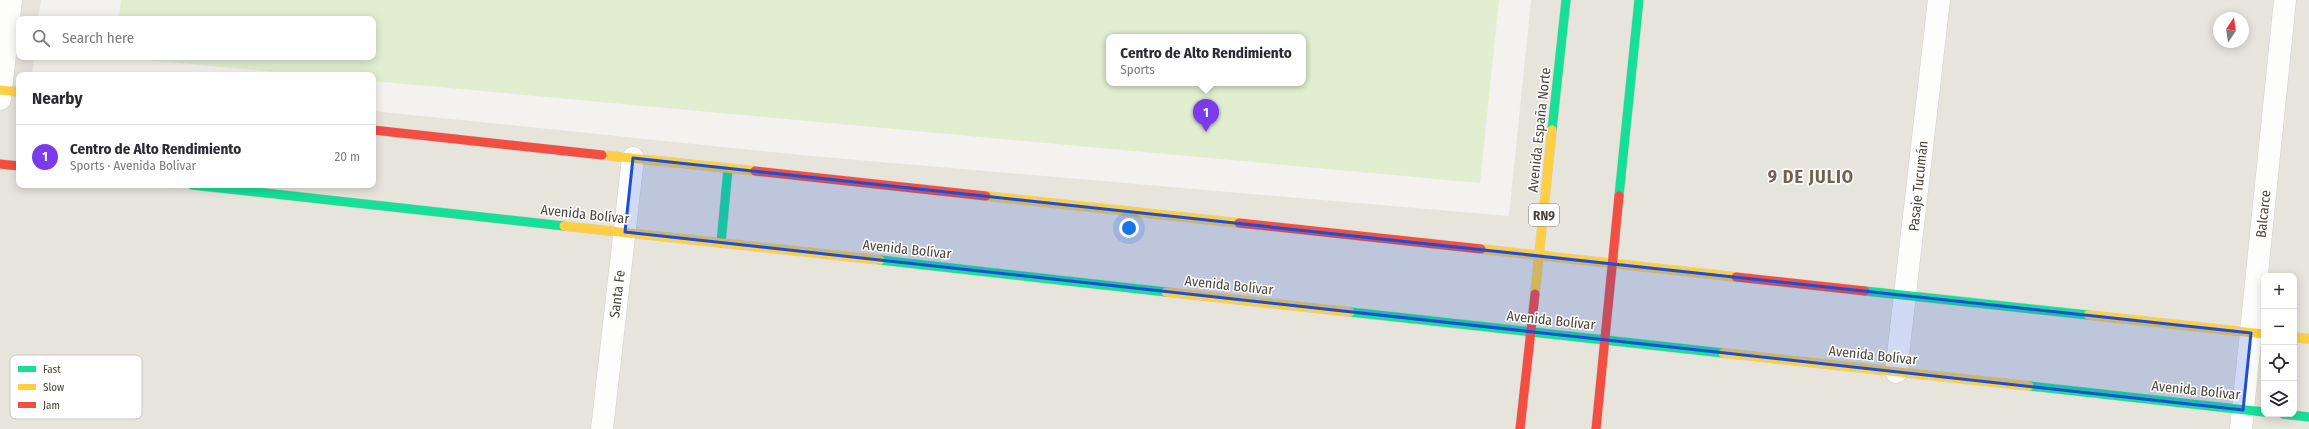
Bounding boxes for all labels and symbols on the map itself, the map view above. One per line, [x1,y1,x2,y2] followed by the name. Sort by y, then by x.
[2213,12,2249,48] north arrow
[1524,67,1555,193] street label: Avenida España Norte
[1193,99,1219,132] pin: 1
[1905,140,1932,232] street label: Pasaje Tucumán
[1768,166,1854,188] district label: 9 DE JULIO
[2253,189,2274,239] street label: Balcarce
[540,201,630,228] street label: Avenida Bolívar
[1529,204,1559,226] road number: RN9
[1119,218,1139,238] your location
[862,236,952,263] street label: Avenida Bolívar
[606,269,629,319] street label: Santa Fe
[1184,272,1274,299] street label: Avenida Bolívar
[1506,307,1596,334] street label: Avenida Bolívar
[1828,342,1918,369] street label: Avenida Bolívar
[10,355,142,419] legend
[43,363,61,376] text: Fast
[2151,377,2241,404] street label: Avenida Bolívar
[43,381,64,394] text: Slow
[43,399,60,412] text: Jam

